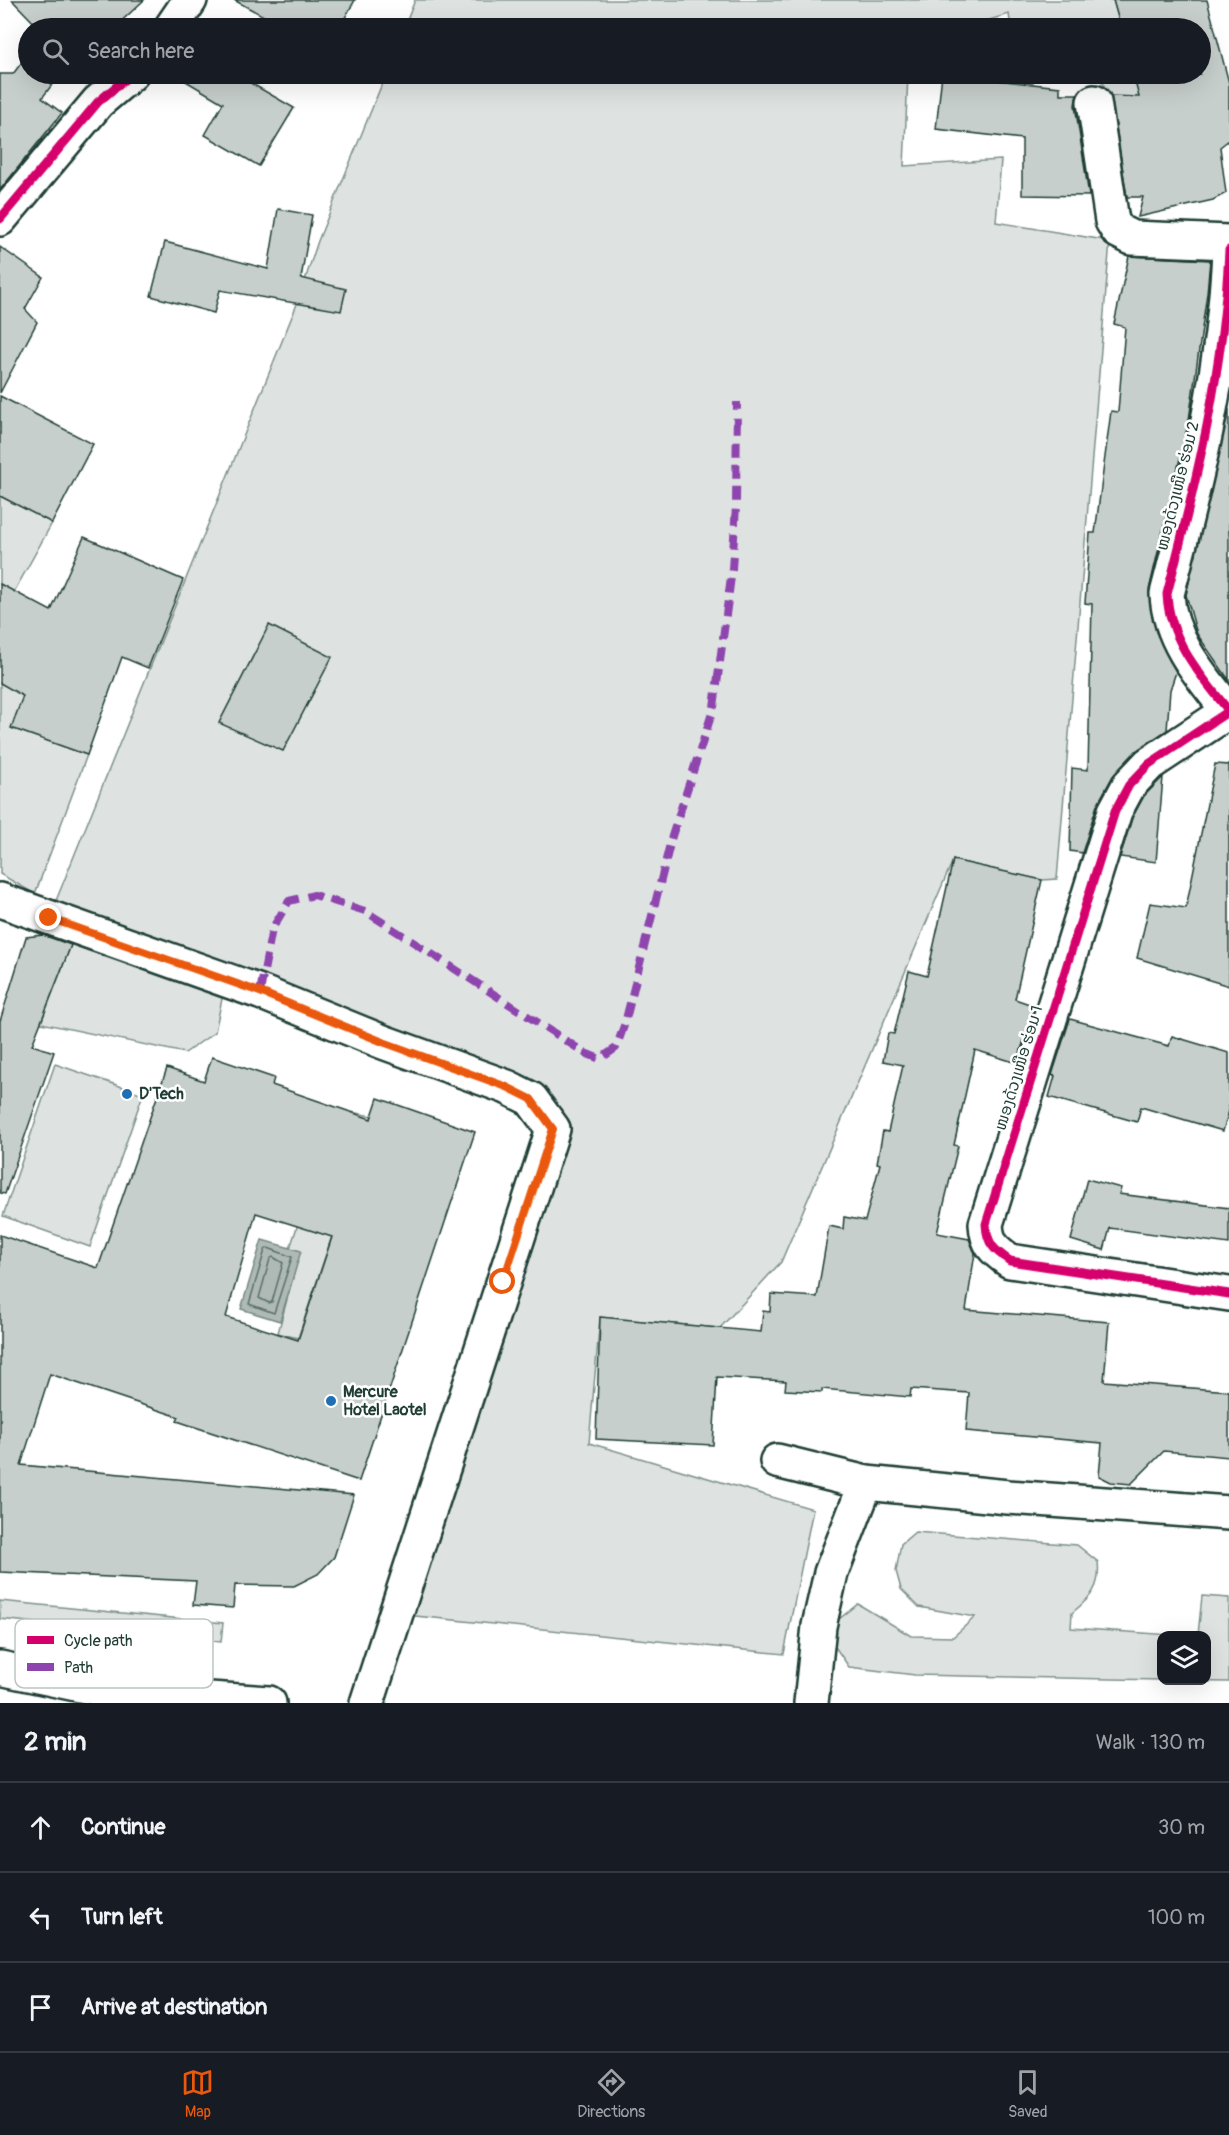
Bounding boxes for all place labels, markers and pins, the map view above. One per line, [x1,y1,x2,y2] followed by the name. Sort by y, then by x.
[139,1084,184,1104] place label: D'Tech
[120,1087,134,1101] marker: D'Tech
[343,1382,427,1420] place label: Mercure Hotel Laotel
[324,1394,338,1408] marker: Mercure Hotel Laotel

